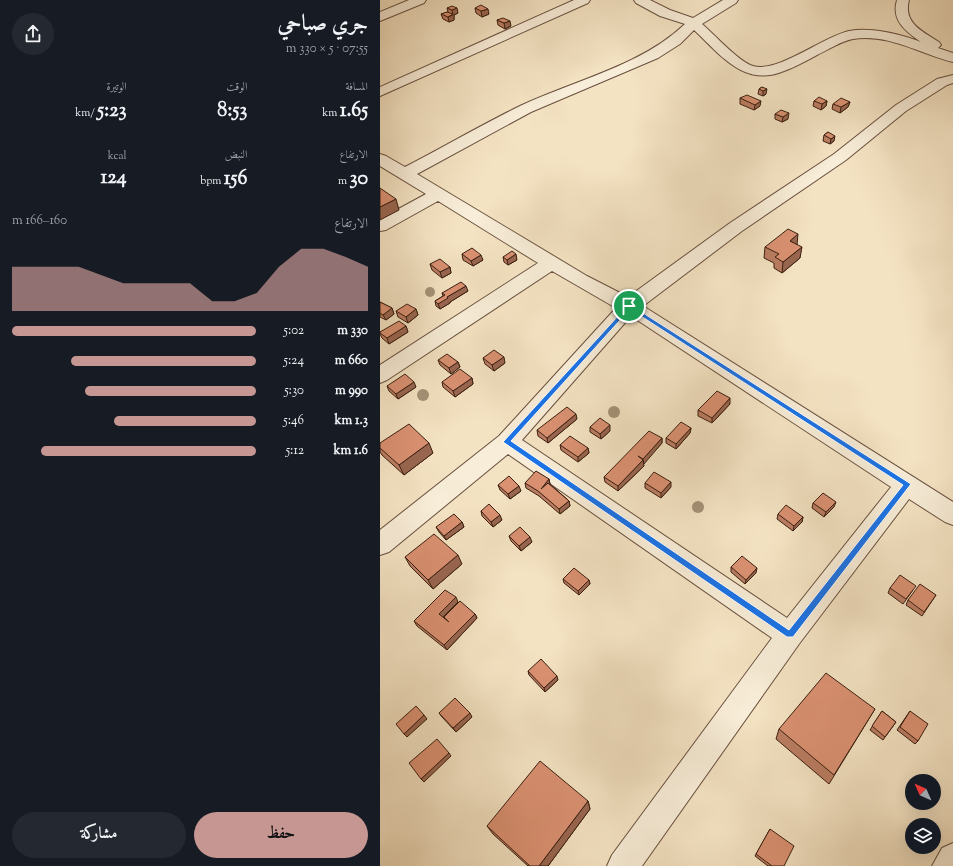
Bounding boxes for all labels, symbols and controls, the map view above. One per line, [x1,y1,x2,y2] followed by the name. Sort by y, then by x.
[277,9,368,41] text: جري صباحي
[12,13,54,55] button: share
[286,40,368,58] text: 07:55 · 5 × 330 m
[106,79,127,95] text: الوتيرة
[226,79,247,95] text: الوقت
[346,79,368,95] text: المسافة
[97,97,127,126] text: 5:23
[217,97,247,126] text: 8:53
[340,97,368,126] text: 1.65
[75,105,97,121] text: /km
[322,105,340,121] text: km
[225,147,247,163] text: النبض
[339,147,368,163] text: الارتفاع
[108,148,127,164] text: kcal
[100,164,127,193] text: 124
[224,165,247,194] text: 156
[350,165,368,194] text: 30
[200,173,224,189] text: bpm
[338,173,350,189] text: m
[12,212,67,230] text: 160–166 m
[334,215,368,233] text: الارتفاع
[612,289,646,323] pin
[618,295,640,317] icon: arrive
[283,322,304,340] text: 5:02
[337,322,368,340] text: 330 m
[284,352,304,370] text: 5:24
[335,352,368,370] text: 660 m
[284,382,304,400] text: 5:30
[335,382,368,400] text: 990 m
[283,412,304,430] text: 5:46
[334,412,368,430] text: 1.3 km
[286,442,304,460] text: 5:12
[333,442,368,460] text: 1.6 km
[905,774,941,810] north arrow
[905,774,941,854] map controls
[12,812,186,858] button: مشاركة
[194,812,368,858] button: حفظ
[905,818,941,854] button: layers

